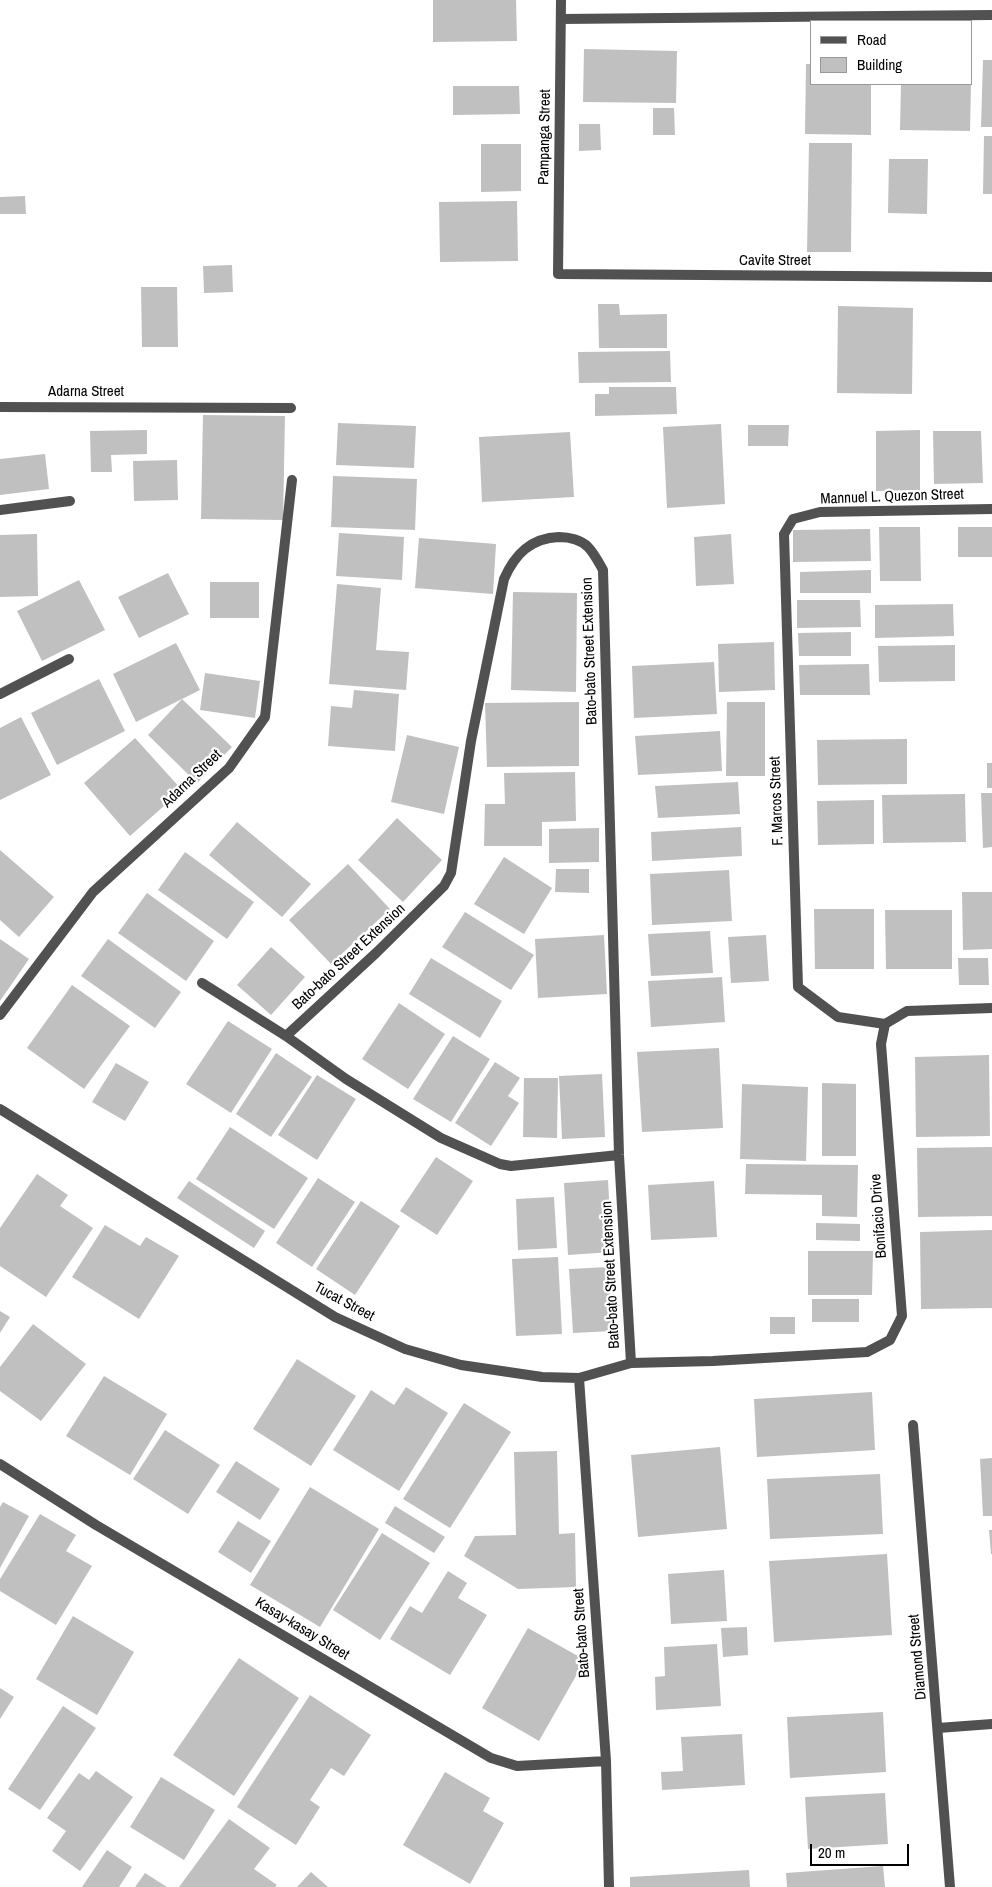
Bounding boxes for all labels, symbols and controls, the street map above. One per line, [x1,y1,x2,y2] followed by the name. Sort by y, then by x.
[810,20,972,85] legend
[857,29,886,50] text: Road
[857,54,902,75] text: Building
[535,89,555,185] street label: Pampanga Street
[739,252,811,270] street label: Cavite Street
[48,383,124,401] street label: Adarna Street
[820,485,964,509] street label: Mannuel L. Quezon Street
[578,577,602,725] street label: Bato-bato Street Extension
[158,746,226,812] street label: Adarna Street
[766,756,788,846] street label: F. Marcos Street
[289,900,409,1014] street label: Bato-bato Street Extension
[867,1173,891,1259] street label: Bonifacio Drive
[598,1201,624,1349] street label: Bato-bato Street Extension
[311,1279,377,1325] street label: Tucat Street
[570,1588,594,1678] street label: Bato-bato Street
[252,1594,352,1664] street label: Kasay-kasay Street
[905,1613,931,1701] street label: Diamond Street
[812,1834,911,1866] scale bar
[818,1842,845,1863] text: 20 m

